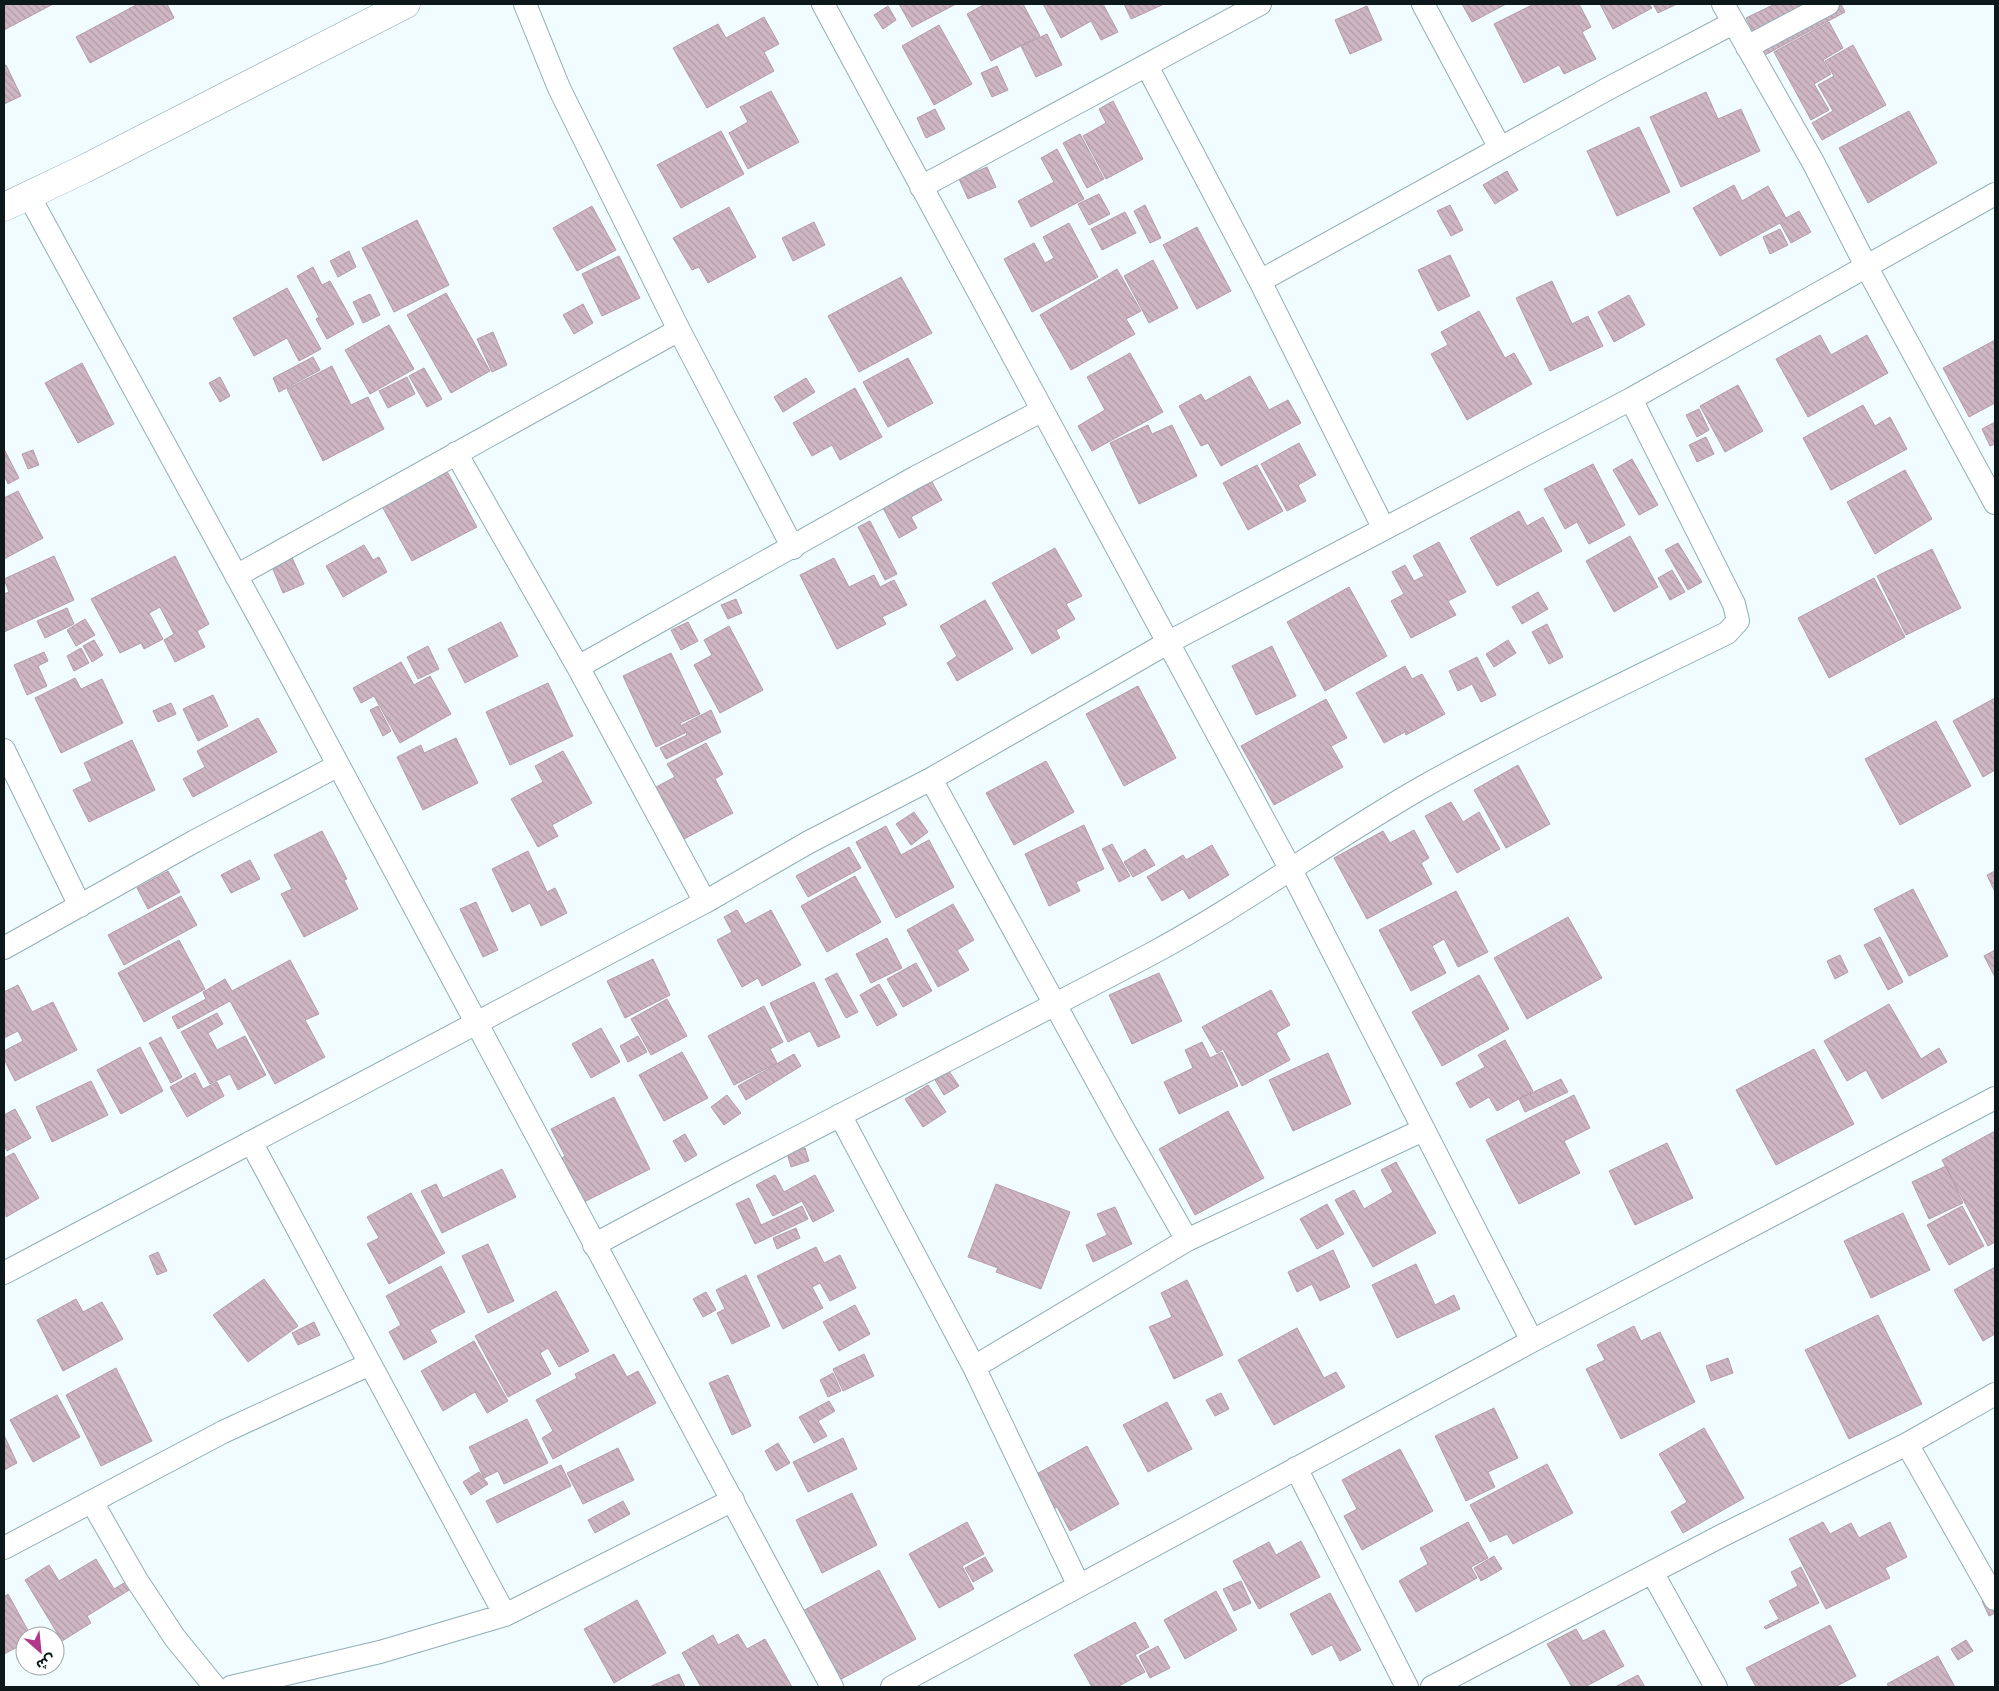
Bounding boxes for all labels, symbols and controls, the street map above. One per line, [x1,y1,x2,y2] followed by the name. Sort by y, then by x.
[15,1626,65,1676] north arrow
[34,1651,59,1675] text: ش

